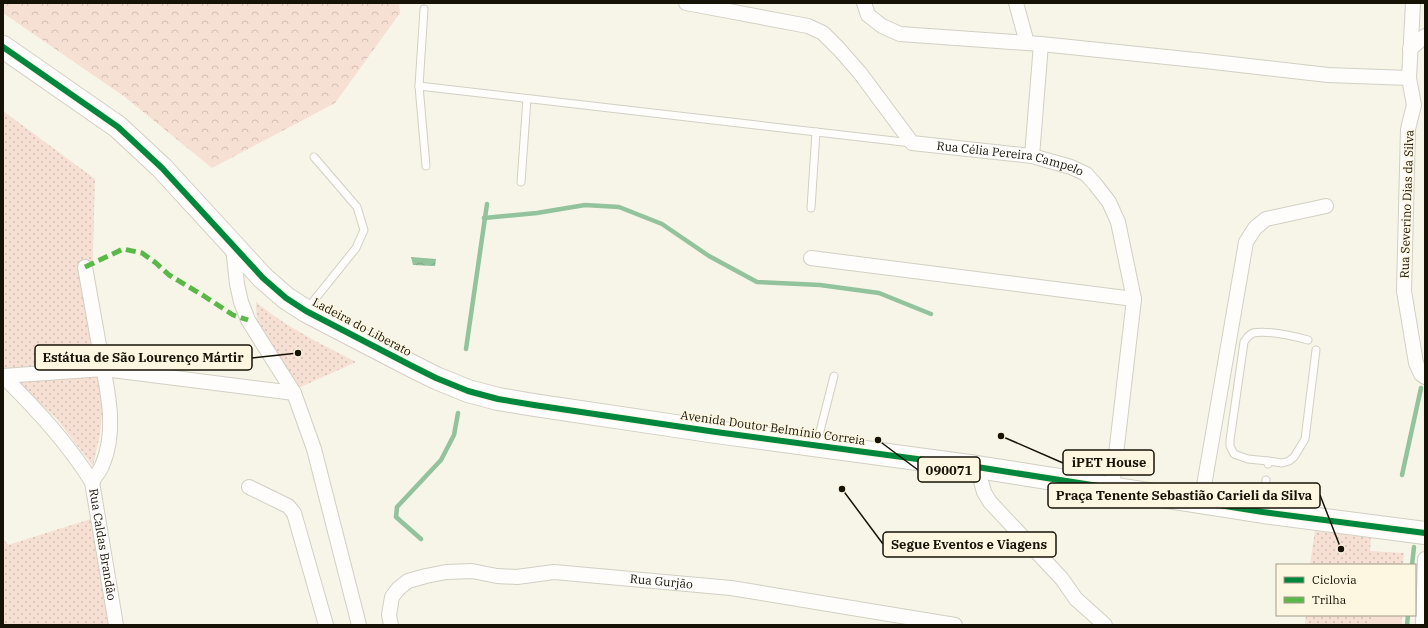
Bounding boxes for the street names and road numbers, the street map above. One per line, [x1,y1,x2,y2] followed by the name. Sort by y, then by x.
[1396,129,1417,279] street label: Rua Severino Dias da Silva
[936,138,1086,179] street label: Rua Célia Pereira Campelo
[310,294,415,359] street label: Ladeira do Liberato
[680,407,867,448] street label: Avenida Doutor Belmínio Correia
[86,487,120,602] street label: Rua Caldas Brandão
[629,571,694,592] street label: Rua Gurjão

